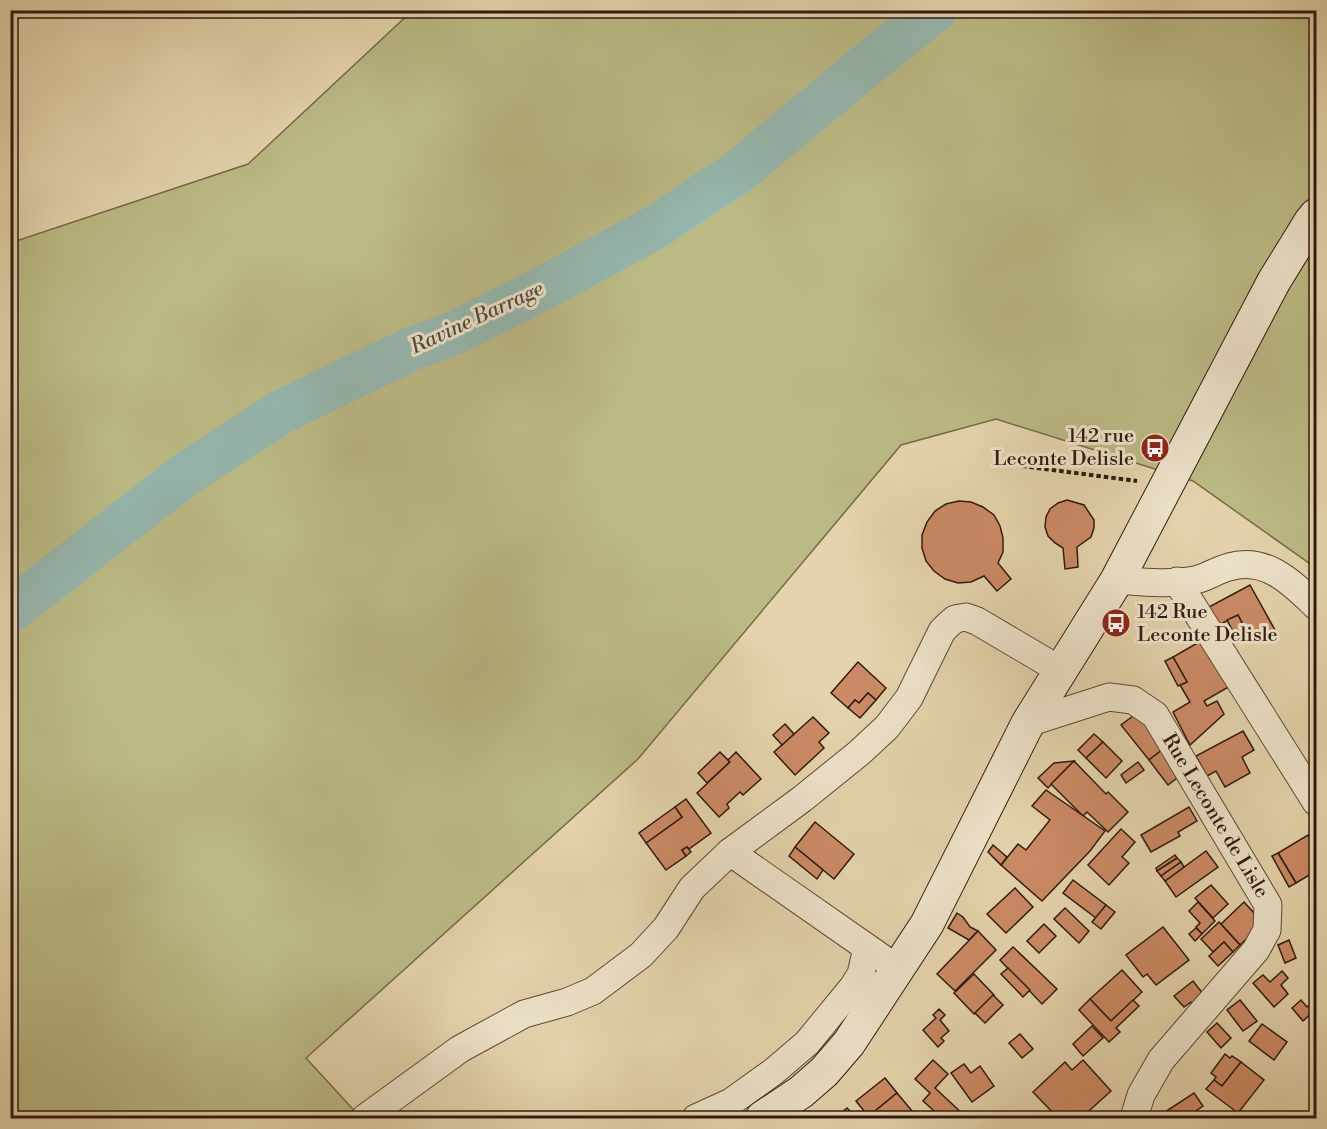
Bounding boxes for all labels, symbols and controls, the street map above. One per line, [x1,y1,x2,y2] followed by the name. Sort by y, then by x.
[405,276,548,361] water label: Ravine Barrage
[993,424,1134,472] place label: 142 rue Leconte Delisle
[1139,432,1171,464] bus stop icon: 142 rue Leconte Delisle
[1137,600,1278,648] place label: 142 Rue Leconte Delisle
[1100,607,1132,639] bus stop icon: 142 Rue Leconte Delisle
[1156,729,1274,903] street label: Rue Leconte de Lisle

